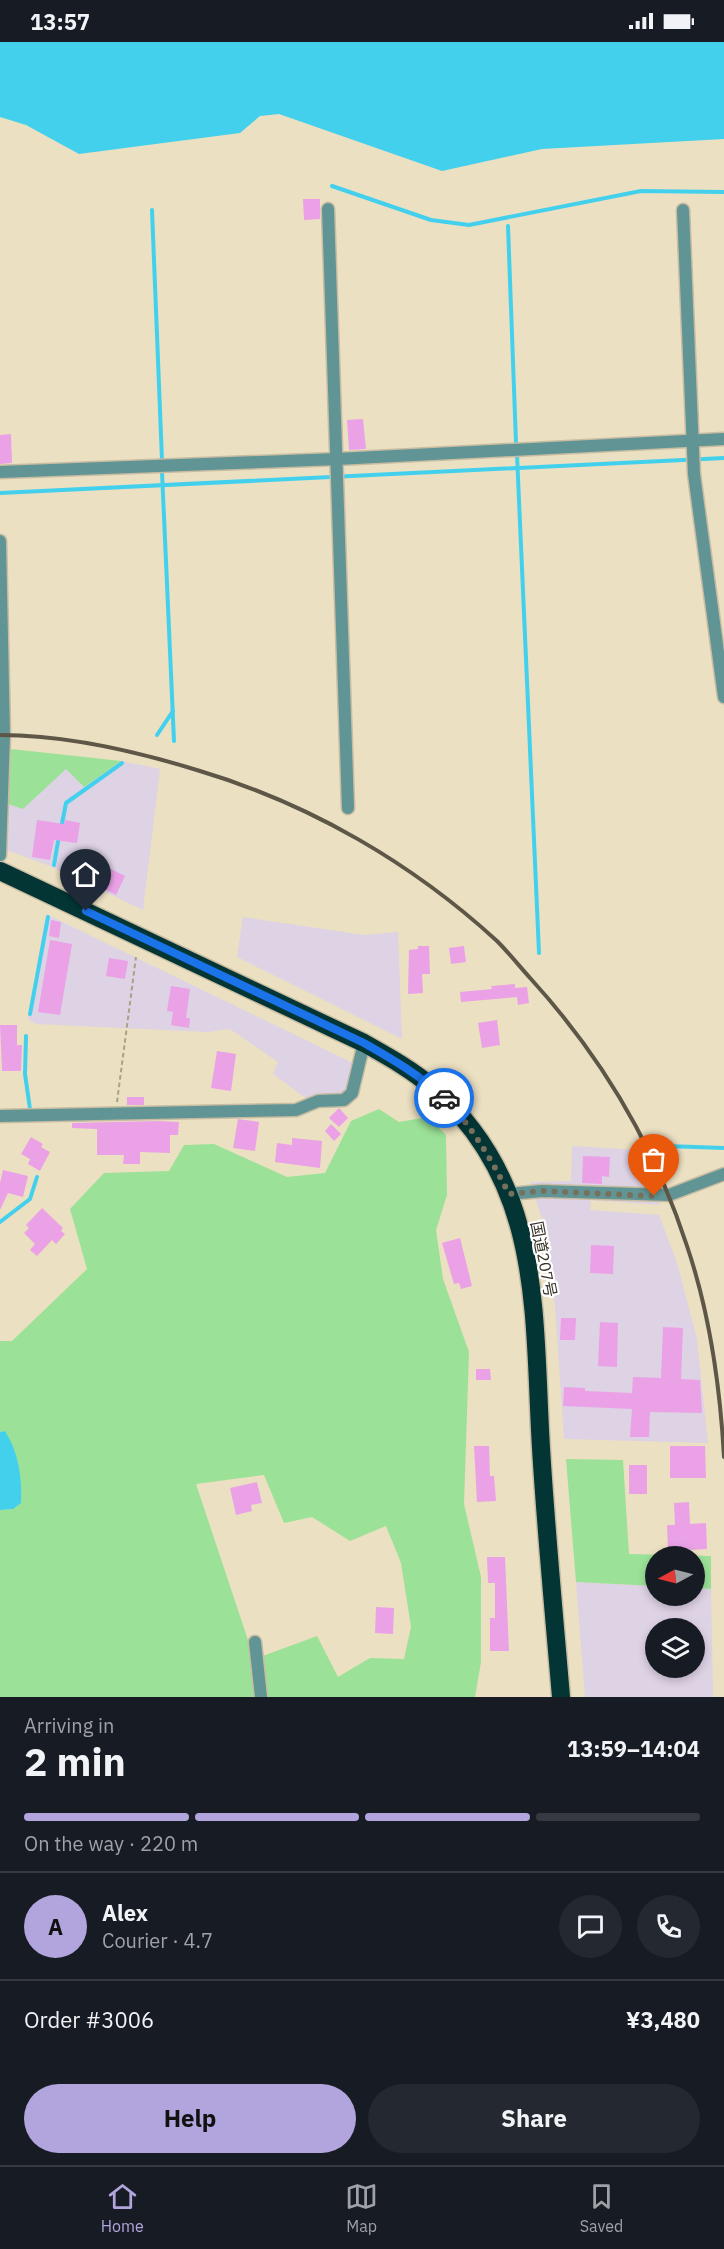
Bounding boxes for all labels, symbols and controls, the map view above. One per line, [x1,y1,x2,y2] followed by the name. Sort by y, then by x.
[30,7,90,36] text: 13:57
[60,849,111,911] pin
[69,858,102,891] icon: home
[414,1068,474,1128] courier
[428,1082,461,1115] icon: car
[628,1134,679,1196] pin
[637,1143,670,1176] icon: bag
[527,1219,561,1299] street label: 国道207号
[645,1546,705,1606] north arrow
[645,1546,705,1678] map controls
[645,1618,705,1678] button: layers
[24,1712,114,1739] text: Arriving in
[567,1734,700,1763] text: 13:59–14:04
[24,1736,126,1787] text: 2 min
[24,1830,198,1857] text: On the way · 220 m
[559,1895,622,1958] button: chat
[637,1895,700,1958] button: phone
[102,1898,148,1927] text: Alex
[48,1912,63,1941] text: A
[102,1927,213,1954] text: Courier · 4.7
[24,2005,154,2034] text: Order #3006
[626,2005,700,2034] text: ¥3,480
[24,2084,356,2153] button: Help
[368,2084,700,2153] button: Share
[101,2180,144,2236] tab: Home
[345,2180,378,2236] tab: Map
[580,2180,623,2236] tab: Saved

